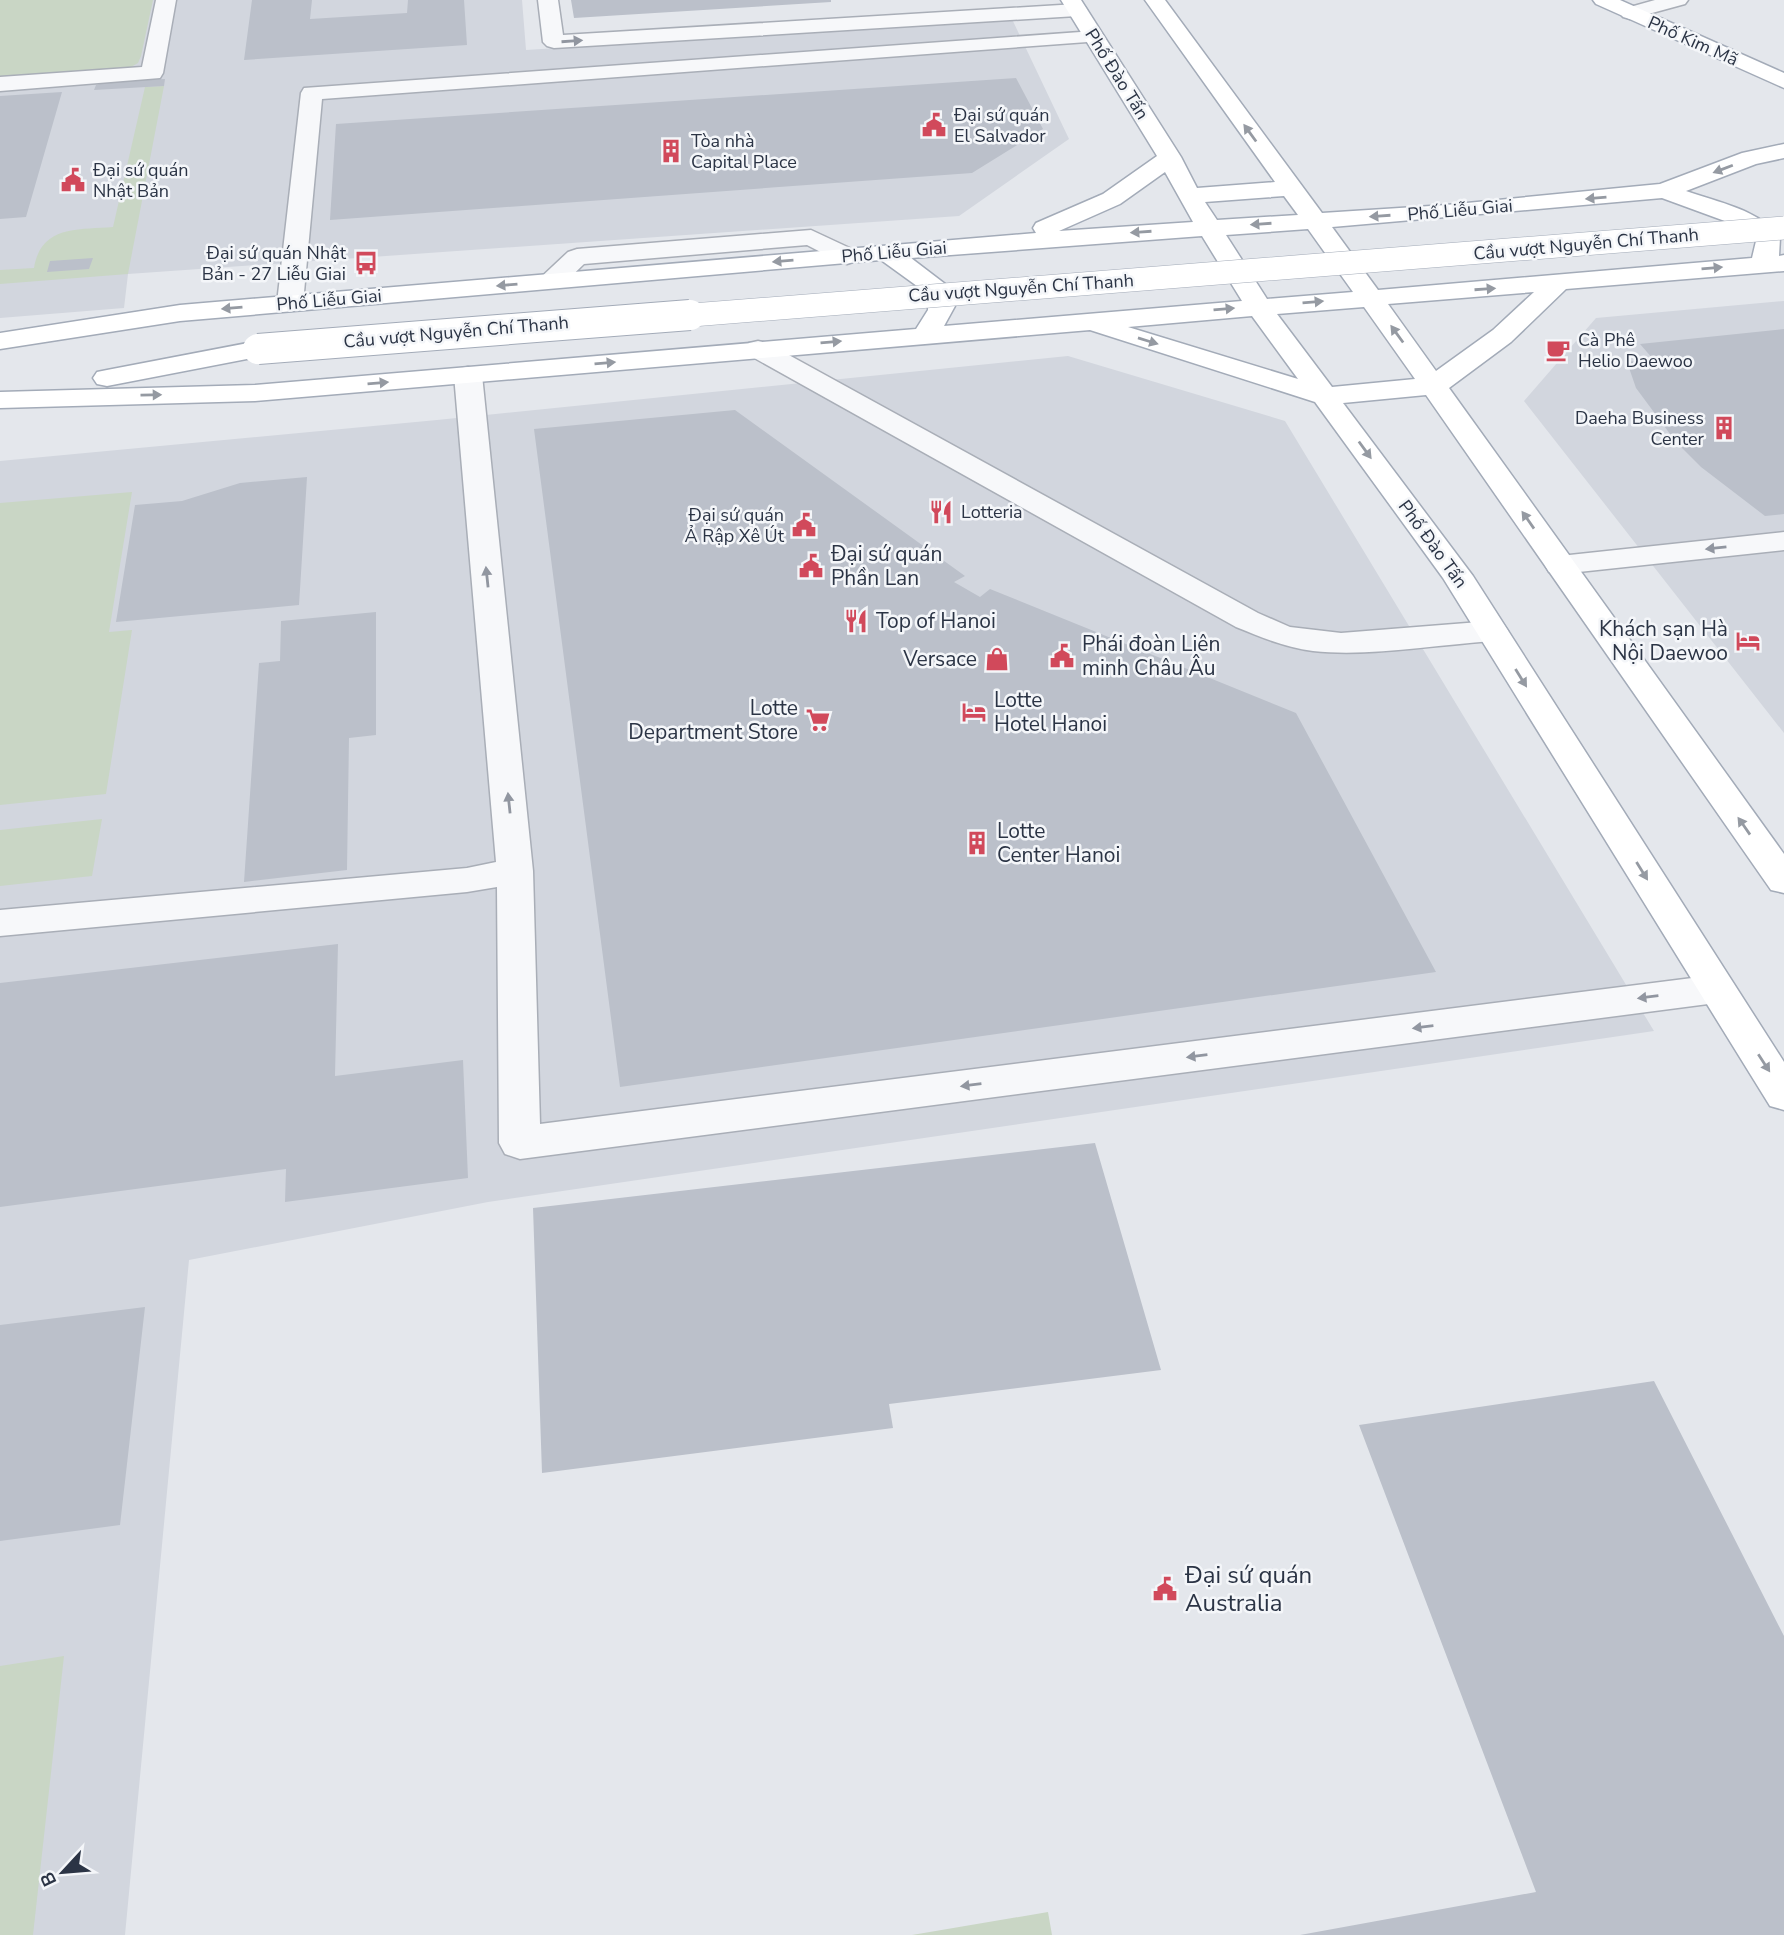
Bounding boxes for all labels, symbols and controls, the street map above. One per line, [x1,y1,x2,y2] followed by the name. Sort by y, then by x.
[1644,10,1742,72] street label: Phố Kim Mã
[1080,24,1154,124] street label: Phố Đào Tấn
[561,35,583,46] one-way arrow
[953,103,1049,148] place label: Đại sứ quán El Salvador
[920,111,948,139] public building icon: Đại sứ quán El Salvador
[1243,124,1257,142] one-way arrow
[691,129,797,174] place label: Tòa nhà Capital Place
[657,137,685,165] building icon: Tòa nhà Capital Place
[92,158,188,203] place label: Đại sứ quán Nhật Bản
[1713,164,1734,175] one-way arrow
[59,166,87,194] public building icon: Đại sứ quán Nhật Bản
[1406,193,1514,227] street label: Phố Liễu Giai
[1584,193,1606,204] one-way arrow
[1369,211,1391,222] one-way arrow
[1250,219,1272,230] one-way arrow
[1472,222,1700,266] street label: Cầu vượt Nguyễn Chí Thanh
[1130,227,1152,238] one-way arrow
[840,235,948,269] street label: Phố Liễu Giai
[202,241,347,286] place label: Đại sứ quán Nhật Bản - 27 Liễu Giai
[352,249,380,277] bus stop icon: Đại sứ quán Nhật Bản - 27 Liễu Giai
[772,256,794,267] one-way arrow
[1701,262,1723,273] one-way arrow
[907,268,1135,308] street label: Cầu vượt Nguyễn Chí Thanh
[496,280,518,291] one-way arrow
[275,283,383,317] street label: Phố Liễu Giai
[1475,283,1497,294] one-way arrow
[1302,296,1324,307] one-way arrow
[221,303,243,314] one-way arrow
[1213,303,1235,314] one-way arrow
[342,310,570,354] street label: Cầu vượt Nguyễn Chí Thanh
[1390,325,1404,343] one-way arrow
[1578,328,1693,373] place label: Cà Phê Helio Daewoo
[821,336,843,347] one-way arrow
[1137,336,1158,346] one-way arrow
[1544,336,1572,364] cafe icon: Cà Phê Helio Daewoo
[594,357,616,368] one-way arrow
[367,377,389,388] one-way arrow
[140,390,162,401] one-way arrow
[1575,406,1705,451] place label: Daeha Business Center
[1710,414,1738,442] building icon: Daeha Business Center
[1357,441,1371,459] one-way arrow
[1393,495,1473,593] street label: Phố Đào Tấn
[927,498,955,526] restaurant icon: Lotteria
[961,500,1023,524] place label: Lotteria
[684,503,785,548] place label: Đại sứ quán Ả Rập Xê Út
[790,511,818,539] public building icon: Đại sứ quán Ả Rập Xê Út
[1521,511,1535,529] one-way arrow
[830,540,942,592] place label: Đại sứ quán Phần Lan
[1705,543,1727,554] one-way arrow
[797,552,825,580] public building icon: Đại sứ quán Phần Lan
[481,566,492,588] one-way arrow
[842,607,870,635] restaurant icon: Top of Hanoi
[876,607,996,635] place label: Top of Hanoi
[1599,615,1728,667] place label: Khách sạn Hà Nội Daewoo
[1734,627,1762,655] hotel icon: Khách sạn Hà Nội Daewoo
[1082,630,1220,682] place label: Phái đoàn Liên minh Châu Âu
[1048,642,1076,670] public building icon: Phái đoàn Liên minh Châu Âu
[902,645,977,673] place label: Versace
[983,645,1011,673] shop icon: Versace
[1515,668,1528,688] one-way arrow
[994,686,1107,738] place label: Lotte Hotel Hanoi
[628,694,798,746] place label: Lotte Department Store
[960,698,988,726] hotel icon: Lotte Hotel Hanoi
[804,706,832,734] supermarket icon: Lotte Department Store
[503,792,514,814] one-way arrow
[997,817,1120,869] place label: Lotte Center Hanoi
[1738,817,1752,835] one-way arrow
[963,829,991,857] building icon: Lotte Center Hanoi
[1636,861,1649,880] one-way arrow
[1637,992,1659,1003] one-way arrow
[1412,1021,1434,1032] one-way arrow
[1186,1050,1208,1061] one-way arrow
[1757,1053,1770,1073] one-way arrow
[960,1080,982,1091] one-way arrow
[1184,1559,1312,1619] place label: Đại sứ quán Australia
[1151,1575,1179,1603] public building icon: Đại sứ quán Australia
[28,1837,98,1907] north arrow
[34,1867,63,1891] text: B

